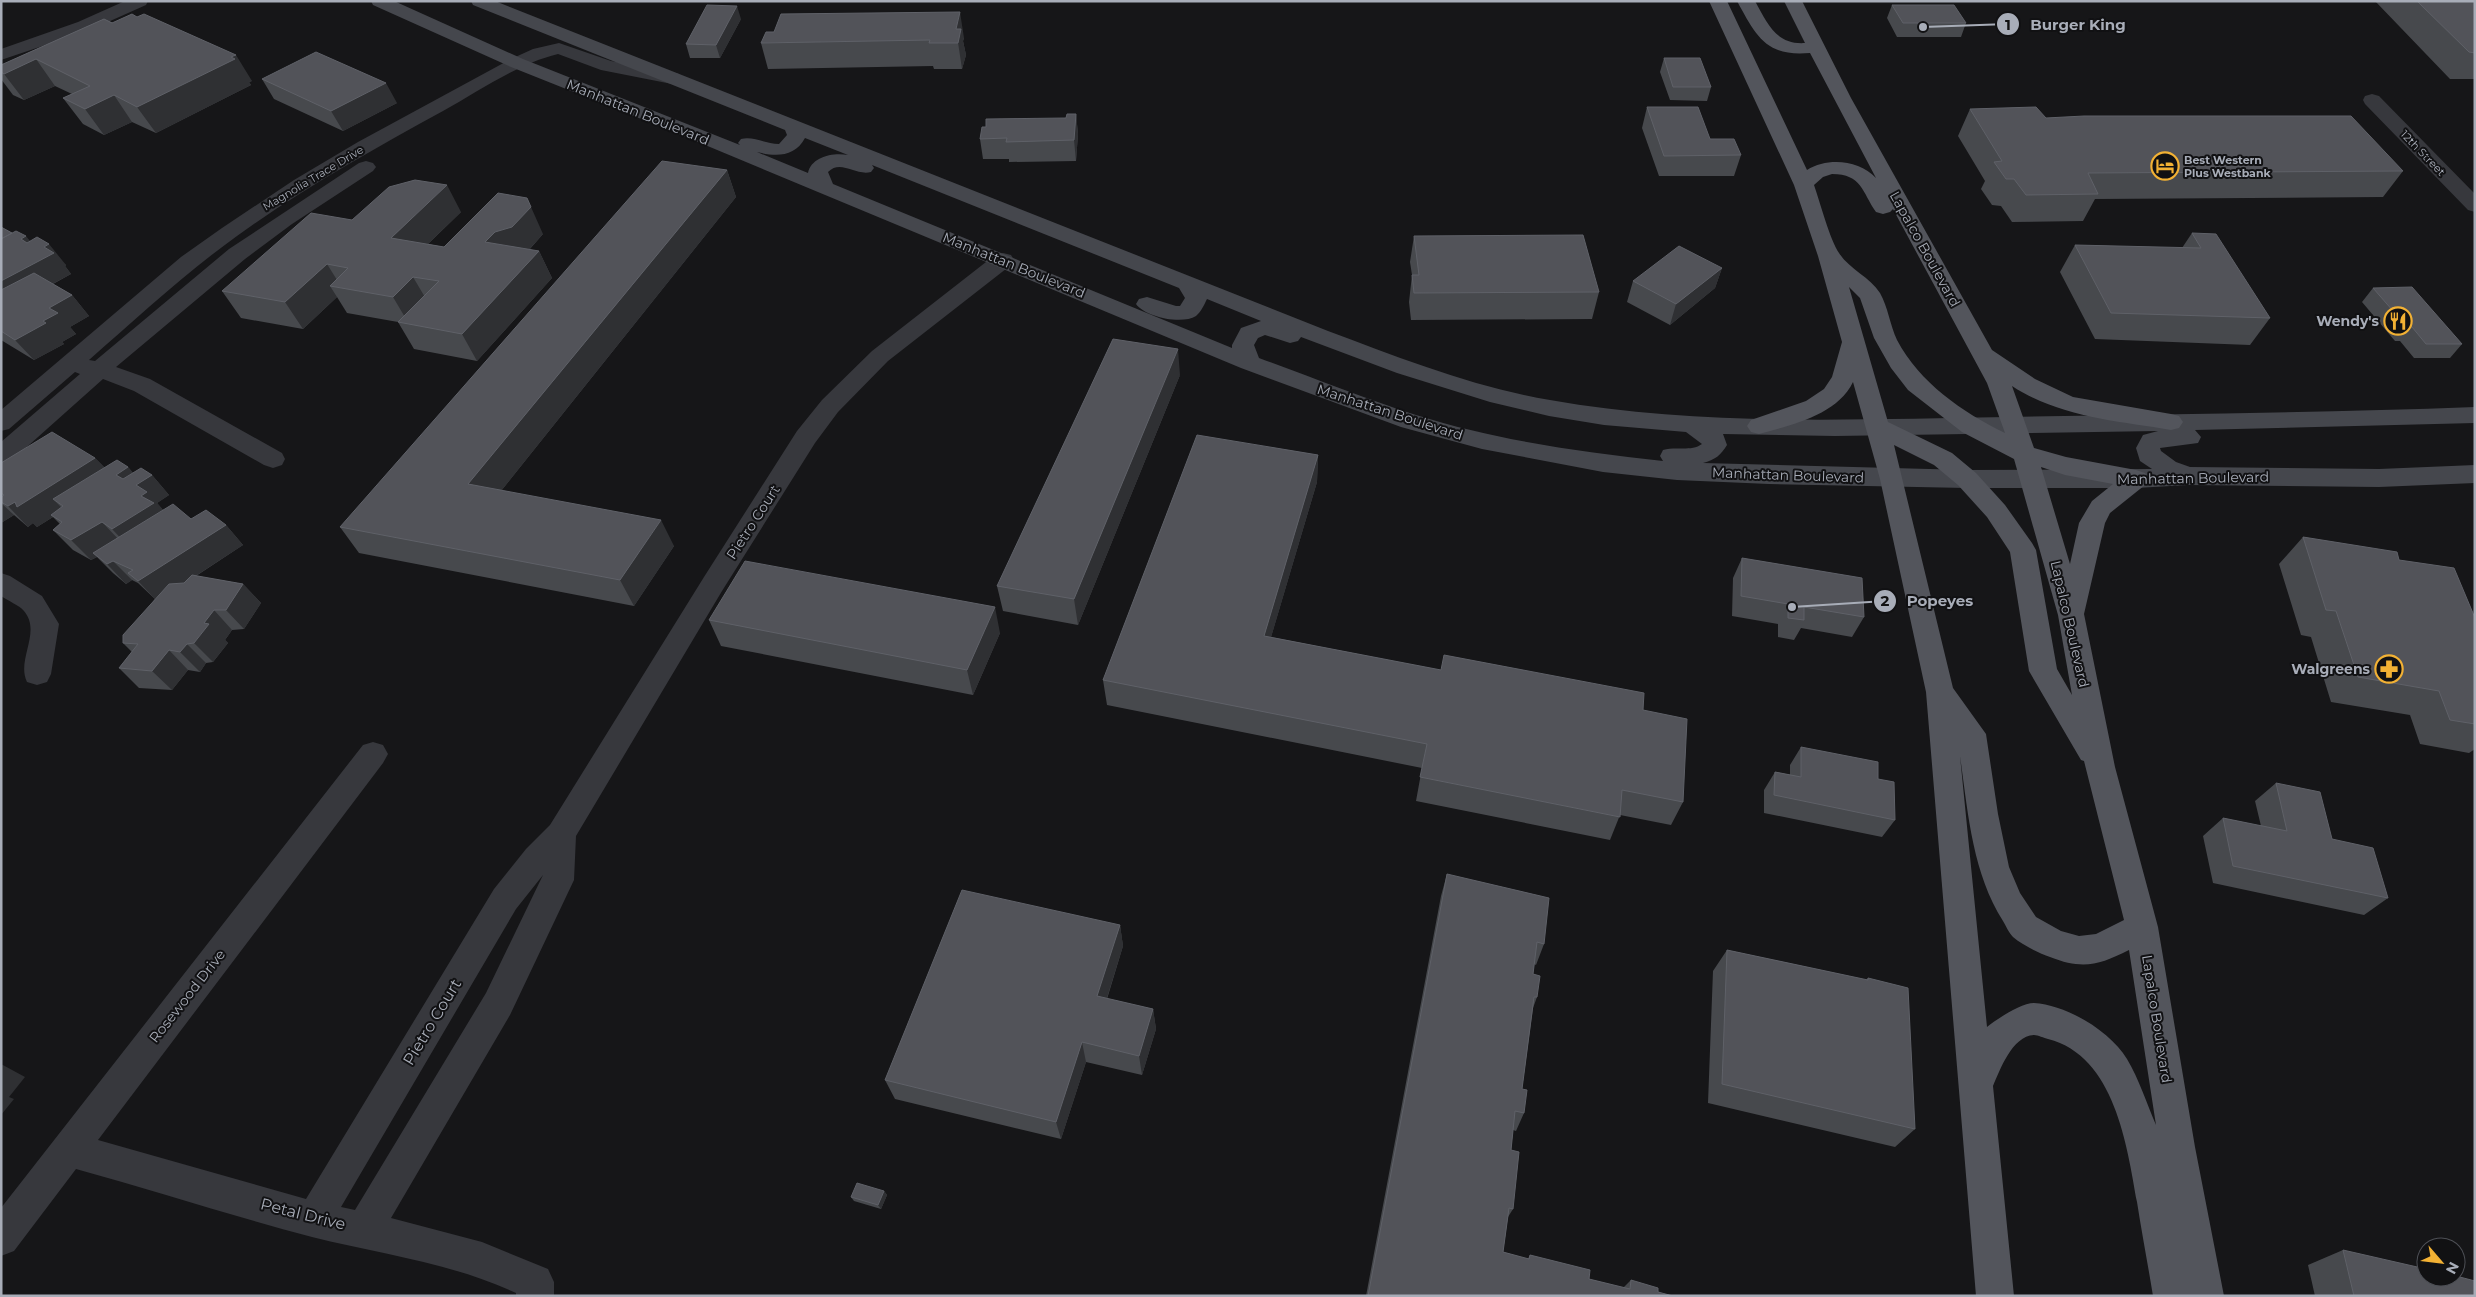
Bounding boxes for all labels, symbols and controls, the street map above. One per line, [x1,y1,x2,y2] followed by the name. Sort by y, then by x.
[1995,9,2136,39] callout: Burger King
[2005,15,2011,34] text: 1
[2030,15,2126,34] text: Burger King
[564,75,712,149] street label: Manhattan Boulevard
[2398,127,2449,179] street label: 12th Street
[260,142,366,214] street label: Magnolia Trace Drive
[2150,151,2180,181] hotel icon: Best Western Plus Westbank
[2184,153,2272,180] place label: Best Western Plus Westbank
[1886,188,1964,310] street label: Lapalco Boulevard
[940,228,1088,302] street label: Manhattan Boulevard
[2383,306,2413,336] restaurant icon: Wendy's
[2316,312,2380,330] place label: Wendy's
[1315,380,1465,444] street label: Manhattan Boulevard
[1712,463,1864,487] street label: Manhattan Boulevard
[2117,468,2269,488] street label: Manhattan Boulevard
[722,481,784,563] street label: Pietro Court
[2047,559,2093,689] street label: Lapalco Boulevard
[1872,586,1984,616] callout: Popeyes
[1881,591,1890,610] text: 2
[1907,591,1973,610] text: Popeyes
[2374,654,2404,684] pharmacy icon: Walgreens
[2291,660,2371,678] place label: Walgreens
[145,946,229,1046] street label: Rosewood Drive
[2138,954,2176,1084] street label: Lapalco Boulevard
[399,975,465,1069] street label: Pietro Court
[259,1194,347,1234] street label: Petal Drive
[2416,1237,2466,1287] north arrow
[2442,1259,2463,1277] text: N

